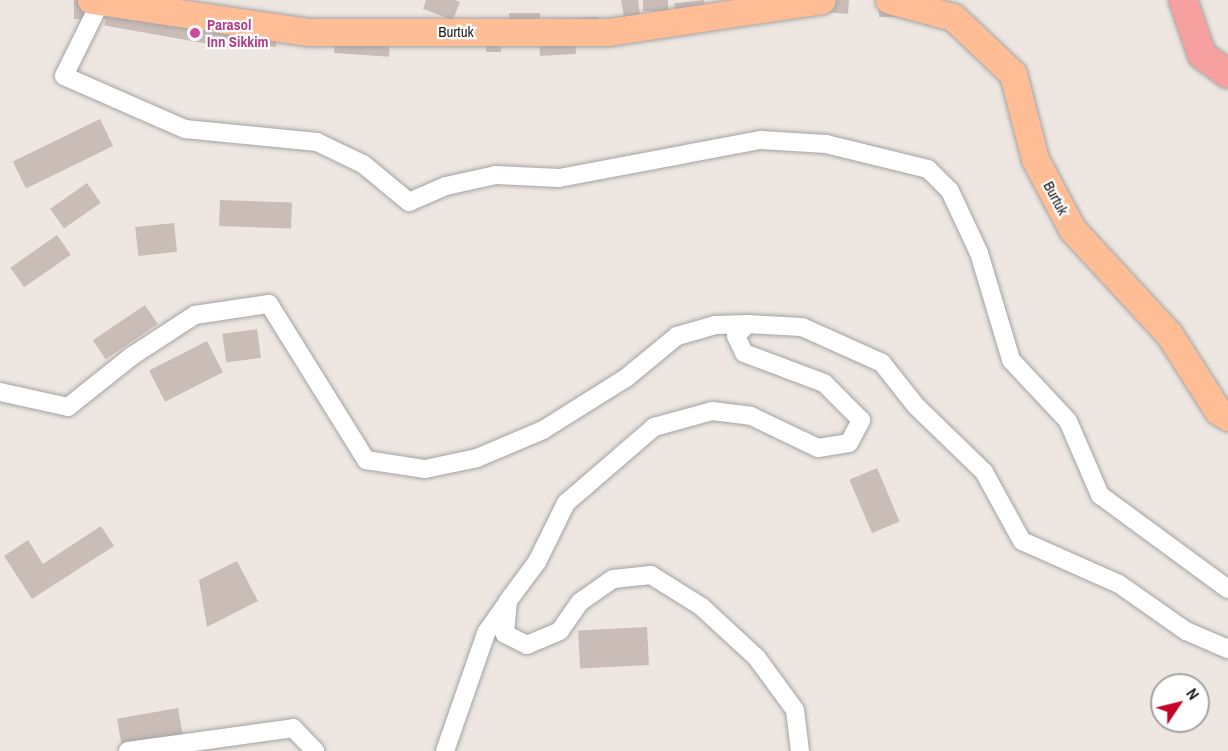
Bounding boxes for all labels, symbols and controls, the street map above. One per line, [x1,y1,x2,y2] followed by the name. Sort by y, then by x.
[207,15,269,50] place label: Parasol Inn Sikkim
[438,23,474,41] street label: Burtuk
[188,26,202,40] marker: Parasol Inn Sikkim
[1040,178,1072,218] street label: Burtuk
[1150,673,1210,733] north arrow
[1181,684,1205,704] text: N

